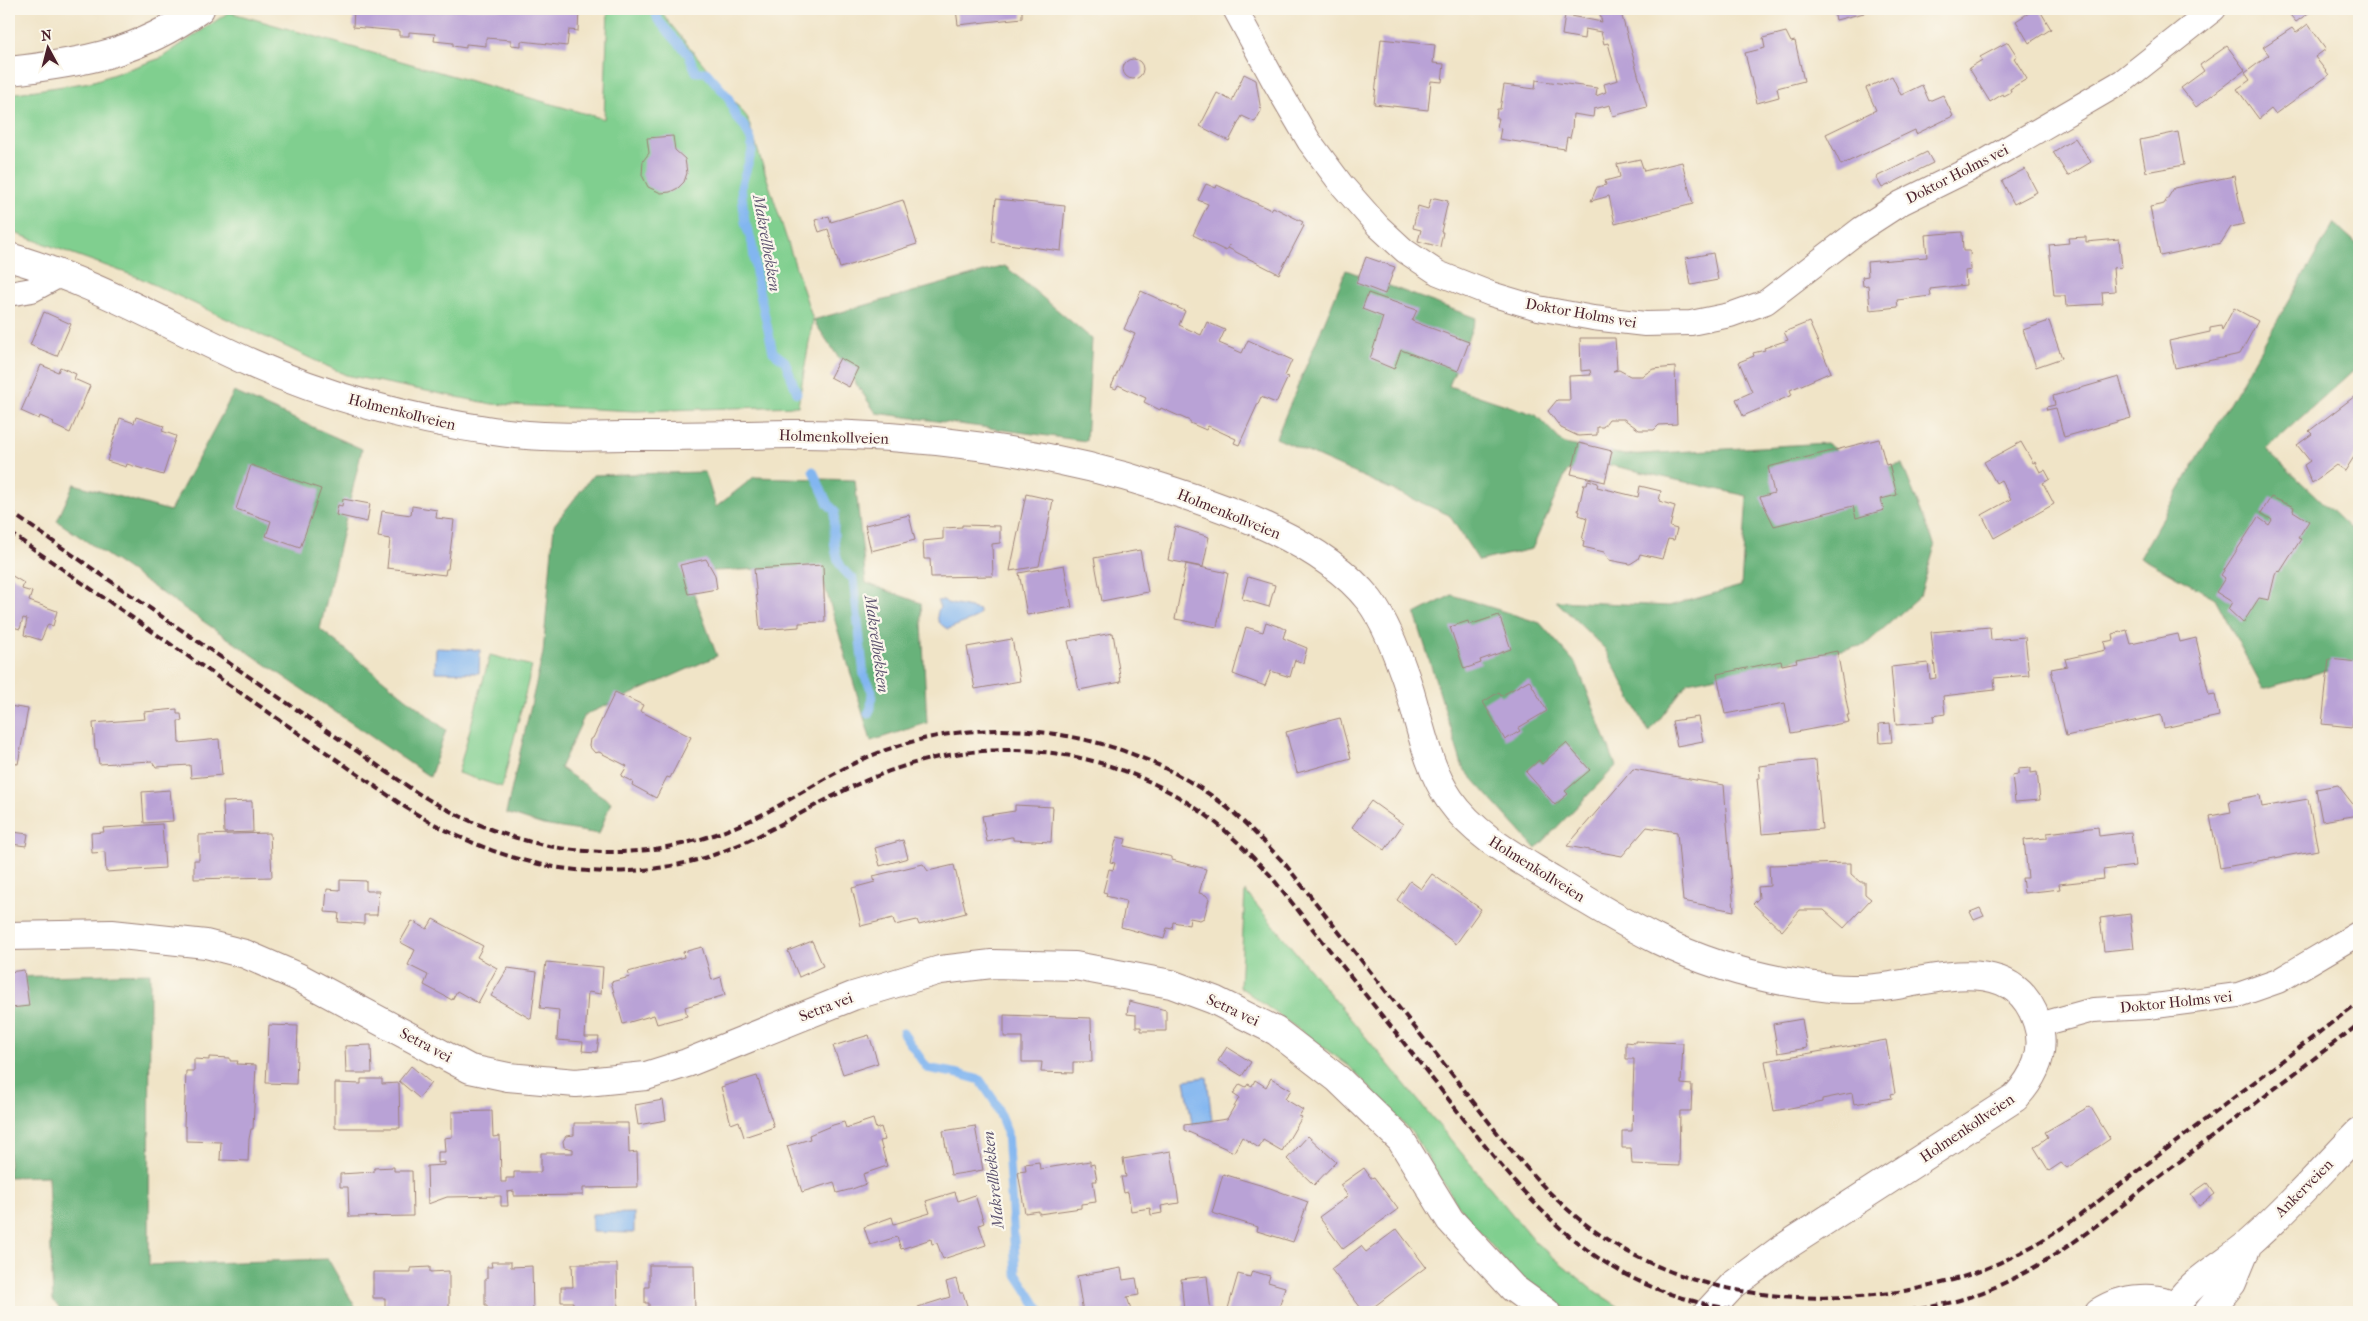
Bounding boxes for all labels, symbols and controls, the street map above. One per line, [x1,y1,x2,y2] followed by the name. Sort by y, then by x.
[22,22,72,72] north arrow
[40,26,53,45] text: N
[1903,140,2012,208] street label: Doktor Holms vei
[749,192,785,293] water label: Makrellbekken
[1524,294,1639,332] street label: Doktor Holms vei
[346,390,458,434] street label: Holmenkollveien
[779,426,890,448] street label: Holmenkollveien
[1175,485,1284,543] street label: Holmenkollveien
[861,593,893,694] water label: Makrellbekken
[1486,832,1589,906] street label: Holmenkollveien
[2119,987,2234,1017] street label: Doktor Holms vei
[797,988,856,1025] street label: Setra vei
[1204,990,1263,1030] street label: Setra vei
[397,1024,455,1066] street label: Setra vei
[1916,1090,2018,1166] street label: Holmenkollveien
[978,1130,1008,1231] water label: Makrellbekken
[2270,1155,2337,1222] street label: Ankerveien

